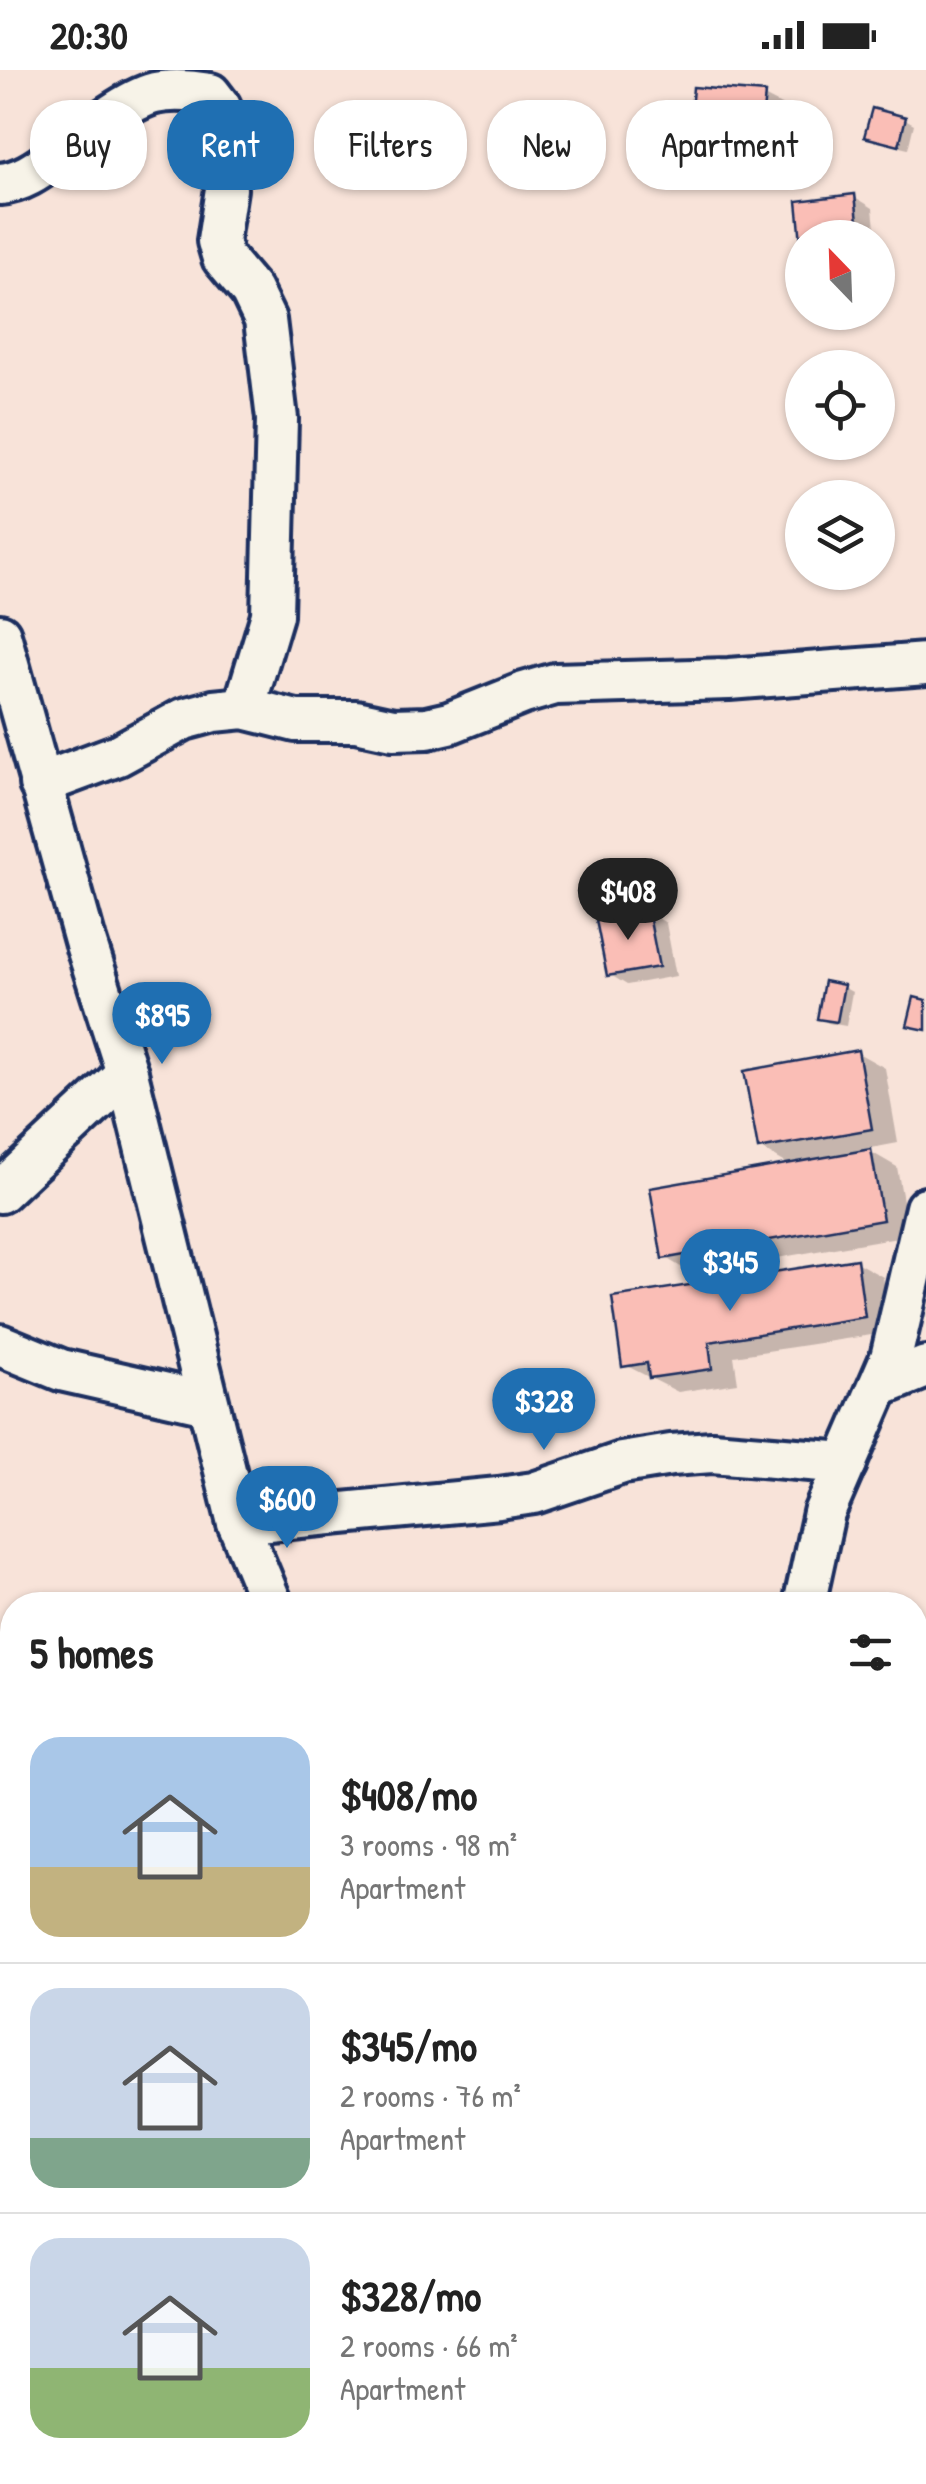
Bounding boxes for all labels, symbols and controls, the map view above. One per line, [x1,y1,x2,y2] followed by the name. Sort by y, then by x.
[50,9,128,61] text: 20:30
[30,100,147,190] chip: Buy
[167,100,294,190] chip: Rent
[314,100,467,190] chip: Filters
[487,100,606,190] chip: New
[626,100,833,190] chip: Apartment
[785,220,895,330] north arrow
[785,220,895,590] map controls
[785,350,895,460] button: locate
[785,480,895,590] button: layers
[569,858,687,943] pin: $408
[600,869,656,912] text: $408
[103,982,221,1067] pin: $895
[134,993,190,1036] text: $895
[671,1229,789,1314] pin: $345
[702,1240,758,1283] text: $345
[485,1368,603,1453] pin: $328
[514,1379,574,1422] text: $328
[228,1466,346,1551] pin: $600
[258,1477,316,1520] text: $600
[30,1624,153,1681] text: 5 homes
[843,1625,898,1680] icon: filters
[340,1766,477,1823] text: $408/mo
[110,1777,230,1897] icon: home
[340,1823,517,1866] text: 3 rooms · 98 m²
[340,1866,465,1909] text: Apartment
[340,2017,477,2074] text: $345/mo
[110,2028,230,2148] icon: home
[340,2074,521,2117] text: 2 rooms · 76 m²
[340,2117,465,2160] text: Apartment
[340,2267,481,2324] text: $328/mo
[110,2278,230,2398] icon: home
[340,2324,518,2367] text: 2 rooms · 66 m²
[340,2367,465,2410] text: Apartment

